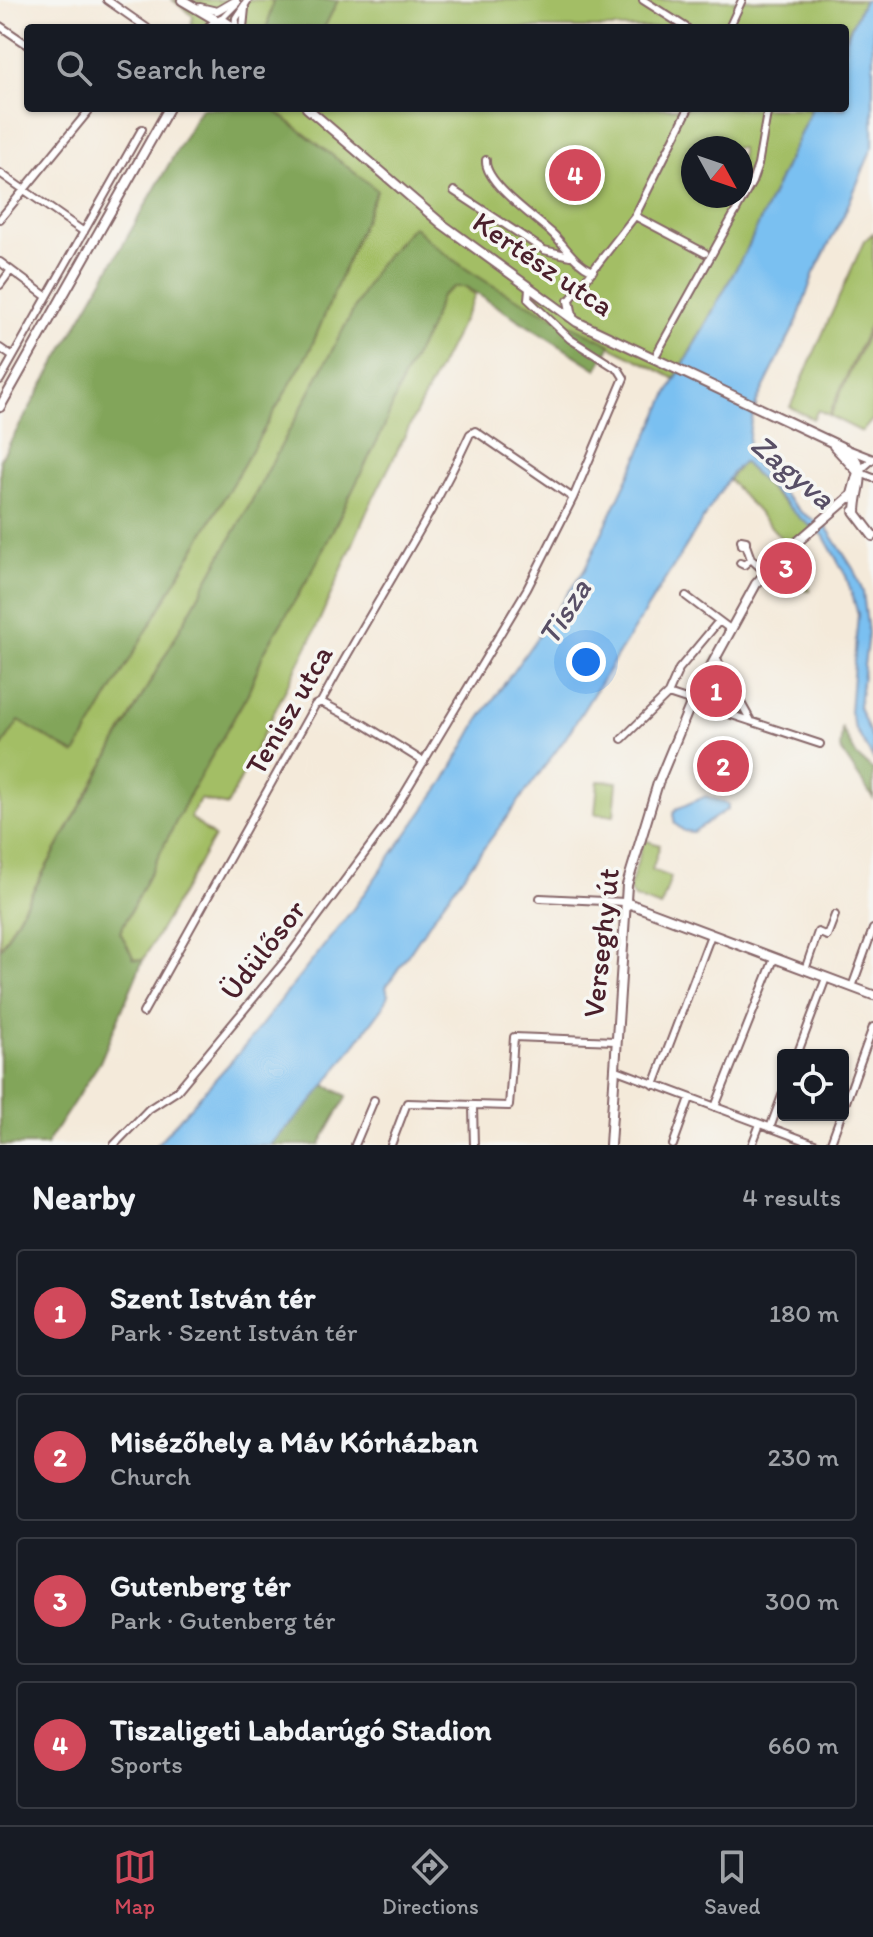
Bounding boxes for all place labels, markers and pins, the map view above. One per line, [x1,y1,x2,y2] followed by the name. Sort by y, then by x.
[549,145,601,205] pin: 4
[760,538,812,598] pin: 3
[690,661,742,721] pin: 1
[697,736,749,796] pin: 2

